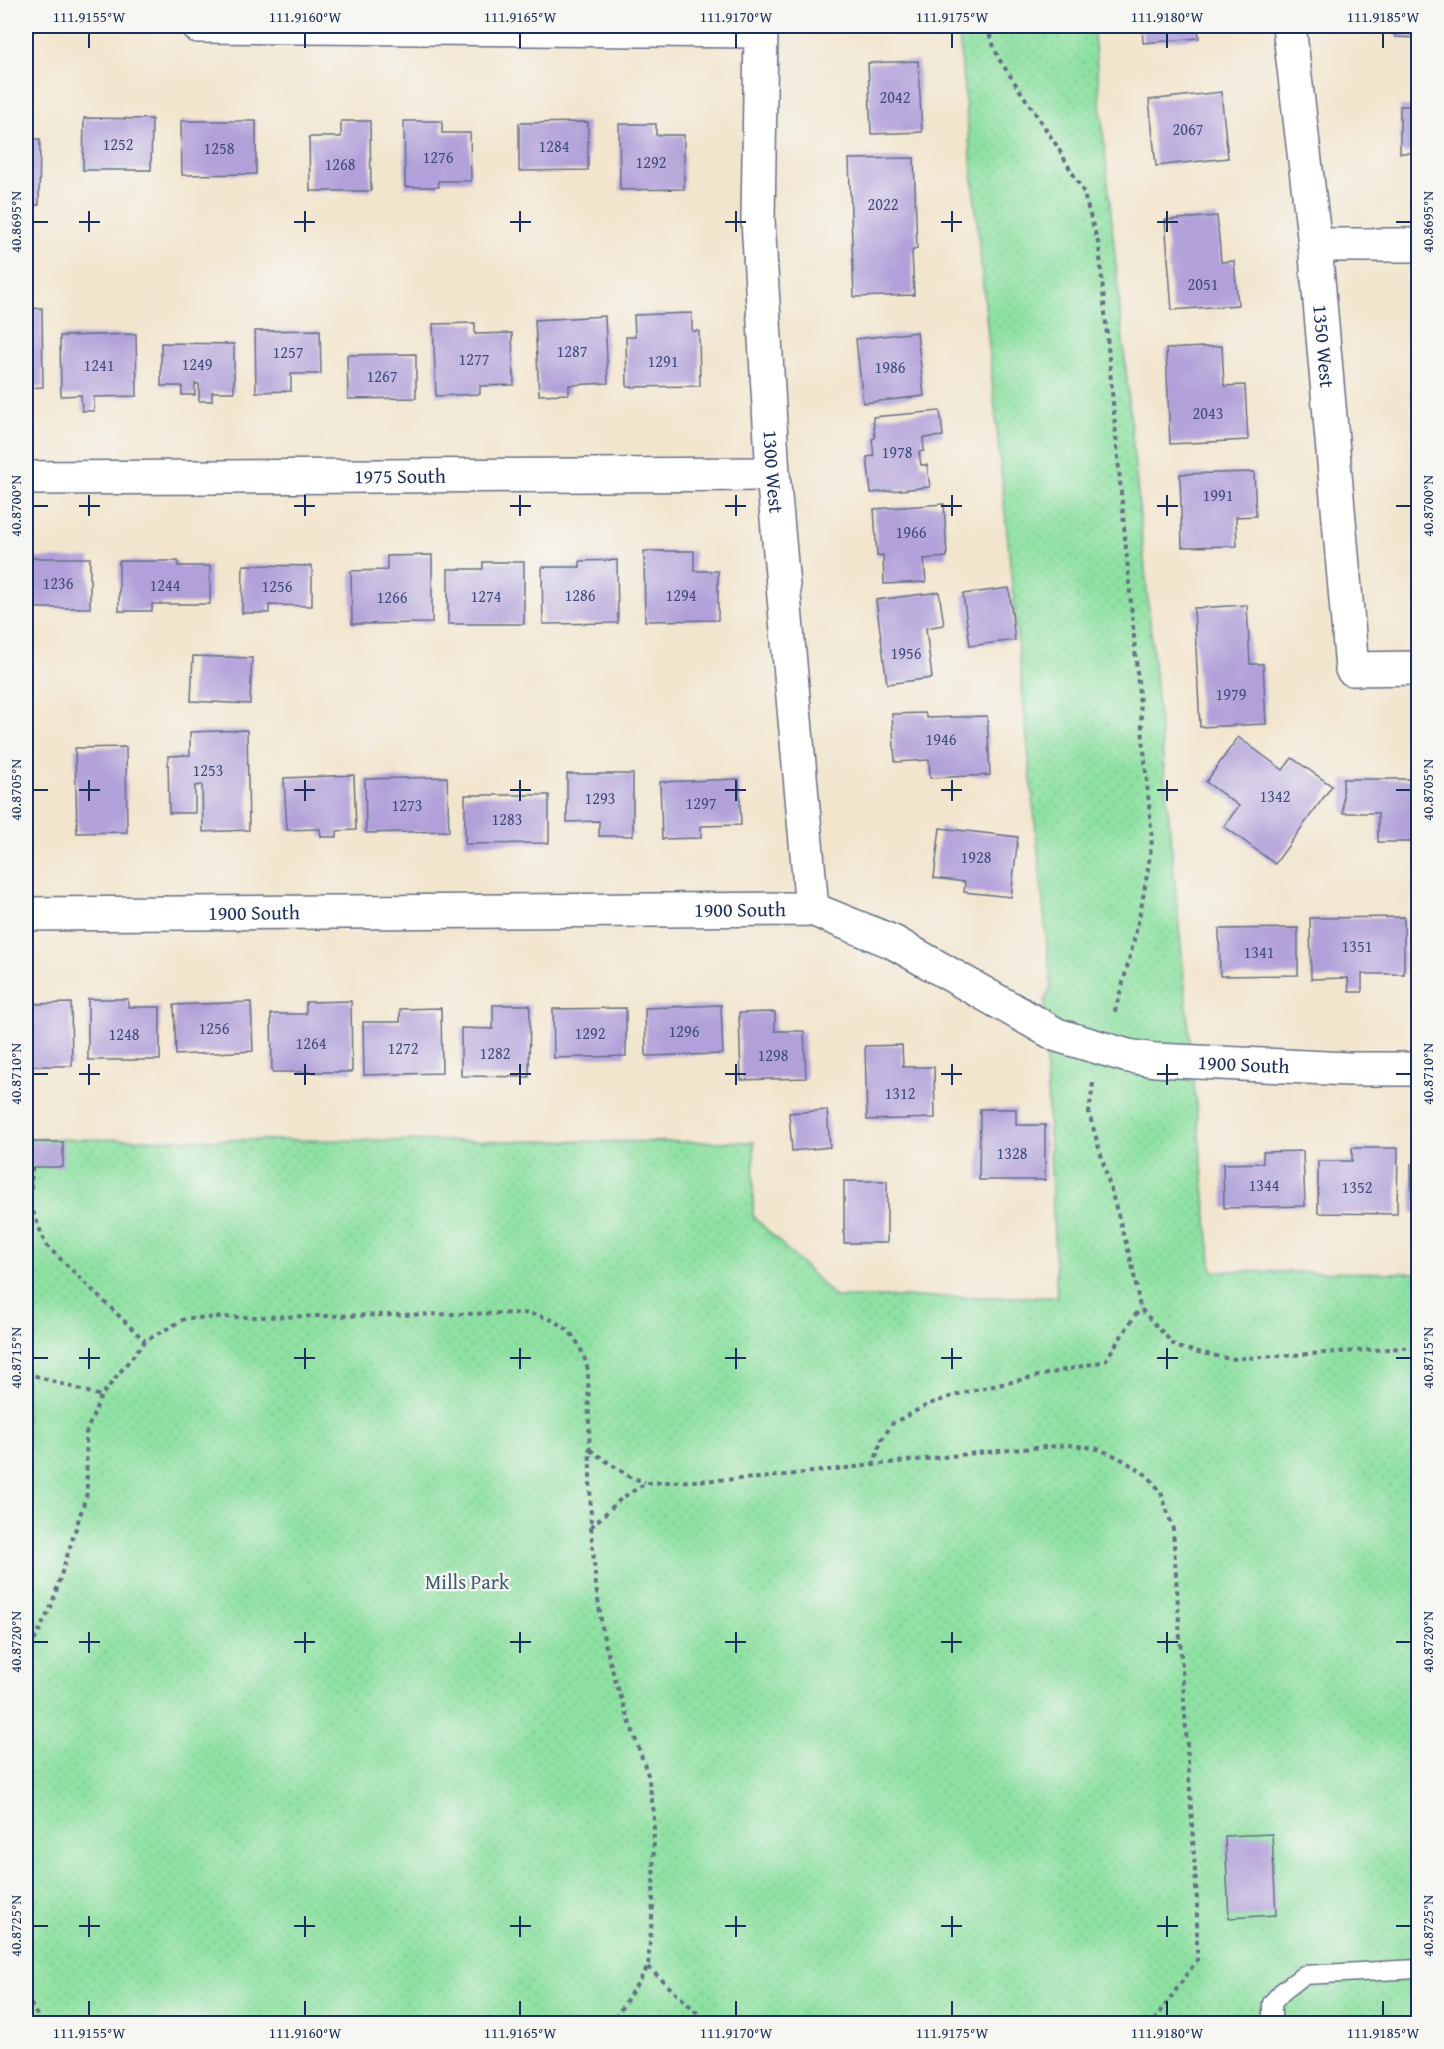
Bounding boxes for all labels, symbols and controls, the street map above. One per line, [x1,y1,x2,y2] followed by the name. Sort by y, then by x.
[53,6,125,27] text: 111.9155°W
[269,6,341,27] text: 111.9160°W
[484,6,556,27] text: 111.9165°W
[700,6,772,27] text: 111.9170°W
[916,6,988,27] text: 111.9175°W
[1131,6,1203,27] text: 111.9180°W
[1347,6,1419,27] text: 111.9185°W
[880,85,910,109] house number: 2042
[1173,117,1204,141] house number: 2067
[103,132,133,156] house number: 1252
[539,134,570,158] house number: 1284
[204,136,235,160] house number: 1258
[423,145,454,169] house number: 1276
[636,150,666,174] house number: 1292
[325,152,356,176] house number: 1268
[5,191,26,253] text: 40.8695°N
[1417,191,1438,253] text: 40.8695°N
[868,192,898,216] house number: 2022
[1188,272,1218,296] house number: 2051
[1306,303,1342,389] street label: 1350 West
[557,339,588,363] house number: 1287
[273,340,304,364] house number: 1257
[459,347,490,371] house number: 1277
[648,349,678,373] house number: 1291
[182,352,213,376] house number: 1249
[84,353,114,377] house number: 1241
[875,355,906,379] house number: 1986
[367,364,398,388] house number: 1267
[1193,401,1223,425] house number: 2043
[756,429,791,514] street label: 1300 West
[882,440,913,464] house number: 1978
[354,461,446,490] street label: 1975 South
[5,475,26,537] text: 40.8700°N
[1417,475,1438,537] text: 40.8700°N
[1203,483,1233,507] house number: 1991
[896,520,927,544] house number: 1966
[43,571,74,595] house number: 1236
[150,573,181,597] house number: 1244
[262,574,293,598] house number: 1256
[565,583,596,607] house number: 1286
[666,583,697,607] house number: 1294
[471,584,502,608] house number: 1274
[377,585,408,609] house number: 1266
[891,641,922,665] house number: 1956
[1216,682,1247,706] house number: 1979
[926,727,957,751] house number: 1946
[193,758,223,782] house number: 1253
[5,759,26,821] text: 40.8705°N
[1417,759,1438,821] text: 40.8705°N
[1260,784,1290,808] house number: 1342
[585,786,615,810] house number: 1293
[686,791,717,815] house number: 1297
[392,793,422,817] house number: 1273
[492,807,522,831] house number: 1283
[961,845,992,869] house number: 1928
[694,894,786,924] street label: 1900 South
[208,897,300,927] street label: 1900 South
[1342,934,1372,958] house number: 1351
[1244,940,1274,964] house number: 1341
[199,1016,230,1040] house number: 1256
[669,1019,700,1043] house number: 1296
[575,1021,605,1045] house number: 1292
[109,1022,140,1046] house number: 1248
[296,1031,327,1055] house number: 1264
[388,1036,418,1060] house number: 1272
[480,1041,510,1065] house number: 1282
[5,1043,26,1105] text: 40.8710°N
[758,1043,789,1067] house number: 1298
[1417,1043,1438,1105] text: 40.8710°N
[1197,1047,1290,1080] street label: 1900 South
[885,1081,915,1105] house number: 1312
[997,1141,1028,1165] house number: 1328
[1249,1173,1280,1197] house number: 1344
[1342,1175,1372,1199] house number: 1352
[5,1327,26,1389] text: 40.8715°N
[1417,1327,1438,1389] text: 40.8715°N
[425,1567,510,1596] park label: Mills Park
[5,1611,26,1673] text: 40.8720°N
[1417,1611,1438,1673] text: 40.8720°N
[5,1895,26,1957] text: 40.8725°N
[1417,1895,1438,1957] text: 40.8725°N
[53,2022,125,2043] text: 111.9155°W
[269,2022,341,2043] text: 111.9160°W
[484,2022,556,2043] text: 111.9165°W
[700,2022,772,2043] text: 111.9170°W
[916,2022,988,2043] text: 111.9175°W
[1131,2022,1203,2043] text: 111.9180°W
[1347,2022,1419,2043] text: 111.9185°W

